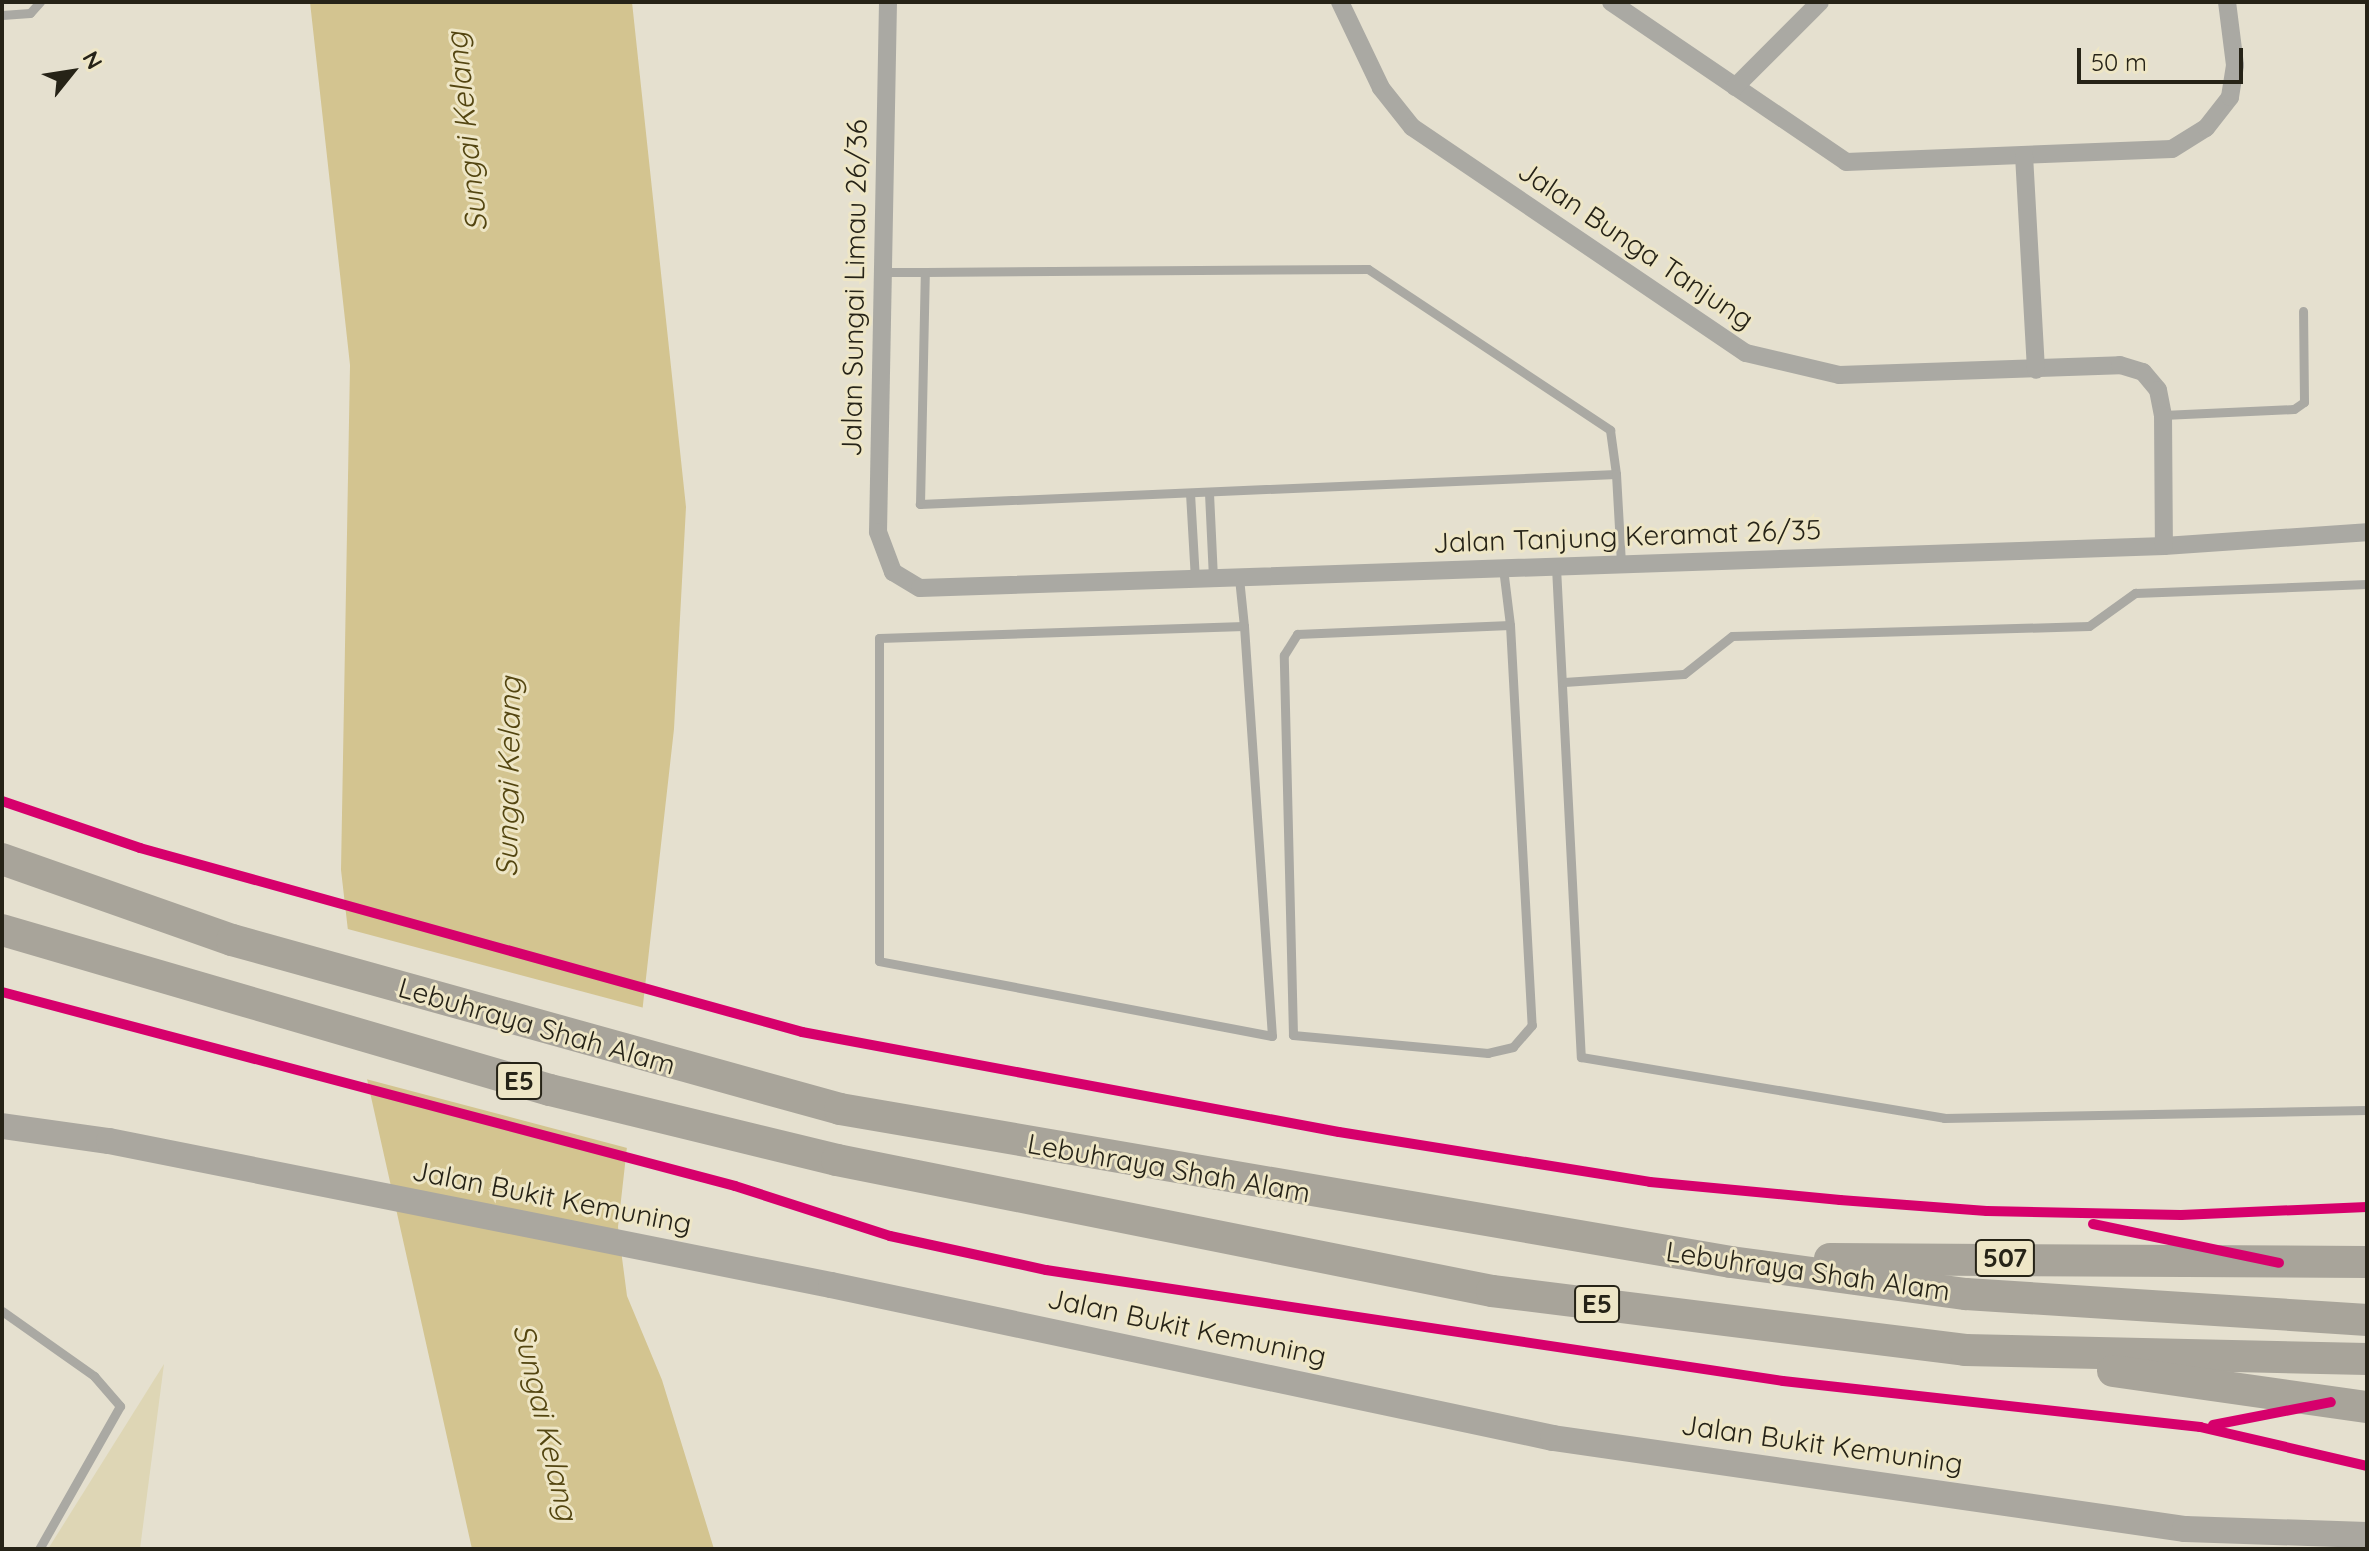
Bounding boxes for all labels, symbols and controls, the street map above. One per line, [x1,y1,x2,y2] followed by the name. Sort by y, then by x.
[438,30,494,234] water label: Sungai Kelang
[32,32,112,112] north arrow
[2081,32,2247,82] scale bar
[77,46,109,74] text: N
[2091,47,2147,77] text: 50 m
[834,119,874,457] street label: Jalan Sungai Limau 26/36
[1512,154,1760,336] street label: Jalan Bunga Tanjung
[1432,512,1822,560] street label: Jalan Tanjung Keramat 26/35
[488,677,528,877] water label: Sungai Kelang
[395,970,679,1082] street label: Lebuhraya Shah Alam
[495,1059,543,1103] road number: E5
[1025,1127,1313,1209] street label: Lebuhraya Shah Alam
[409,1153,695,1241] street label: Jalan Bukit Kemuning
[1664,1234,1952,1308] street label: Lebuhraya Shah Alam
[1973,1236,2037,1280] road number: 507
[1045,1281,1329,1373] street label: Jalan Bukit Kemuning
[1573,1282,1621,1326] road number: E5
[506,1320,586,1524] water label: Sungai Kelang
[1679,1408,1965,1480] street label: Jalan Bukit Kemuning

